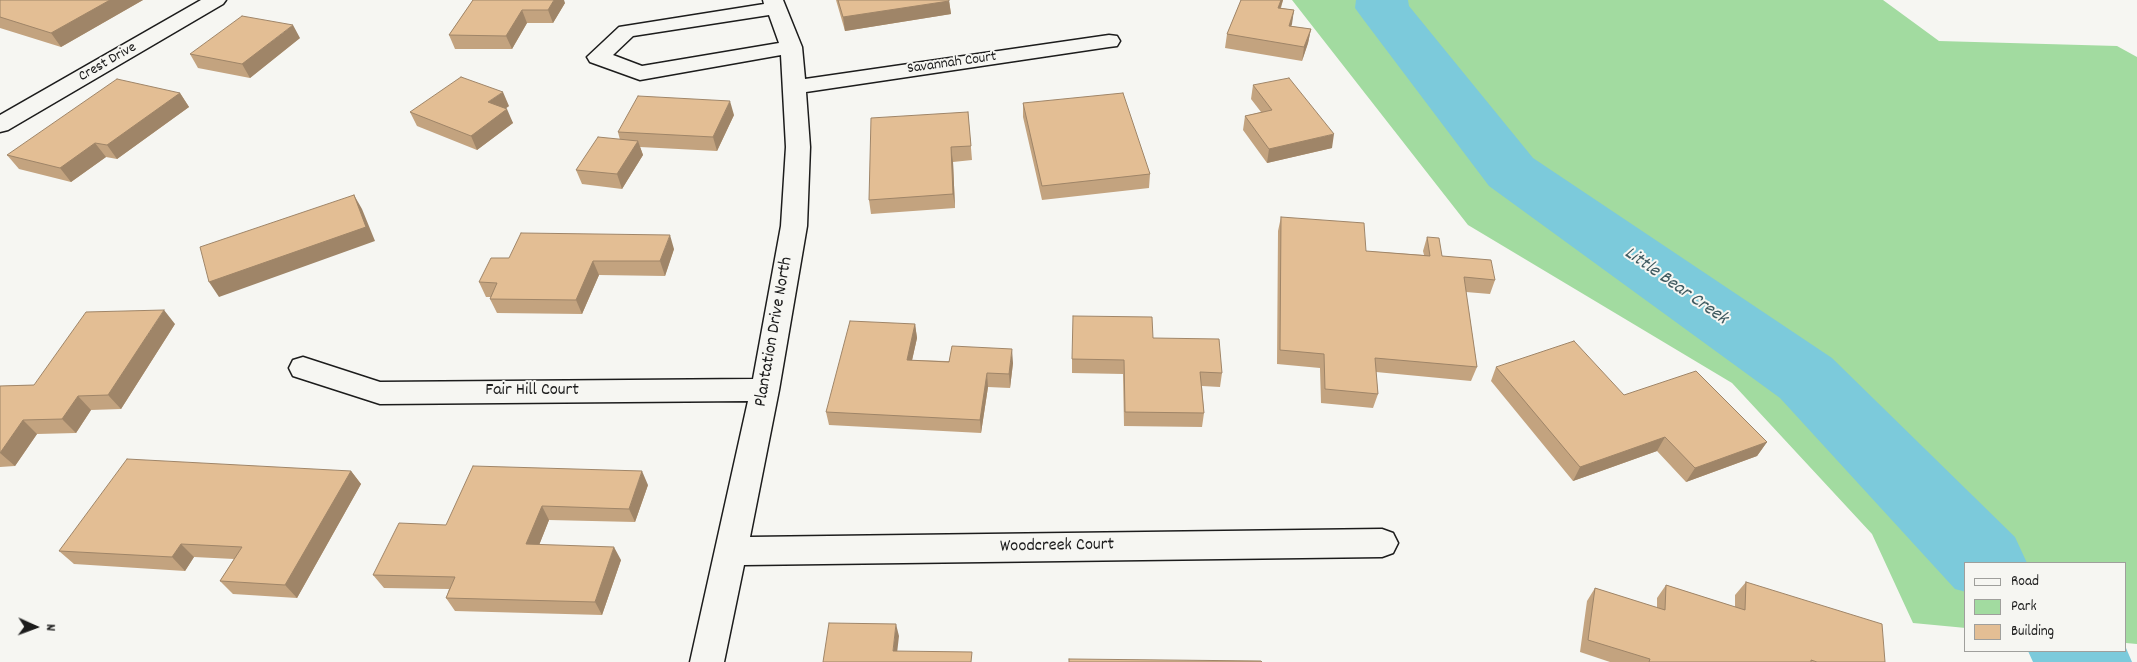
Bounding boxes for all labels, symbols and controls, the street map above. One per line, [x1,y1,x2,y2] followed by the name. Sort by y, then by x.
[76,39,140,87] street label: Crest Drive
[906,49,998,79] street label: Savannah Court
[1619,243,1731,331] water label: Little Bear Creek
[751,255,799,409] street label: Plantation Drive North
[485,381,579,403] street label: Fair Hill Court
[1000,535,1114,559] street label: Woodcreek Court
[1964,562,2127,652] legend
[2011,571,2039,593] text: Road
[2011,596,2037,618] text: Park
[10,602,60,652] north arrow
[2011,621,2054,643] text: Building
[40,624,60,631] text: N

